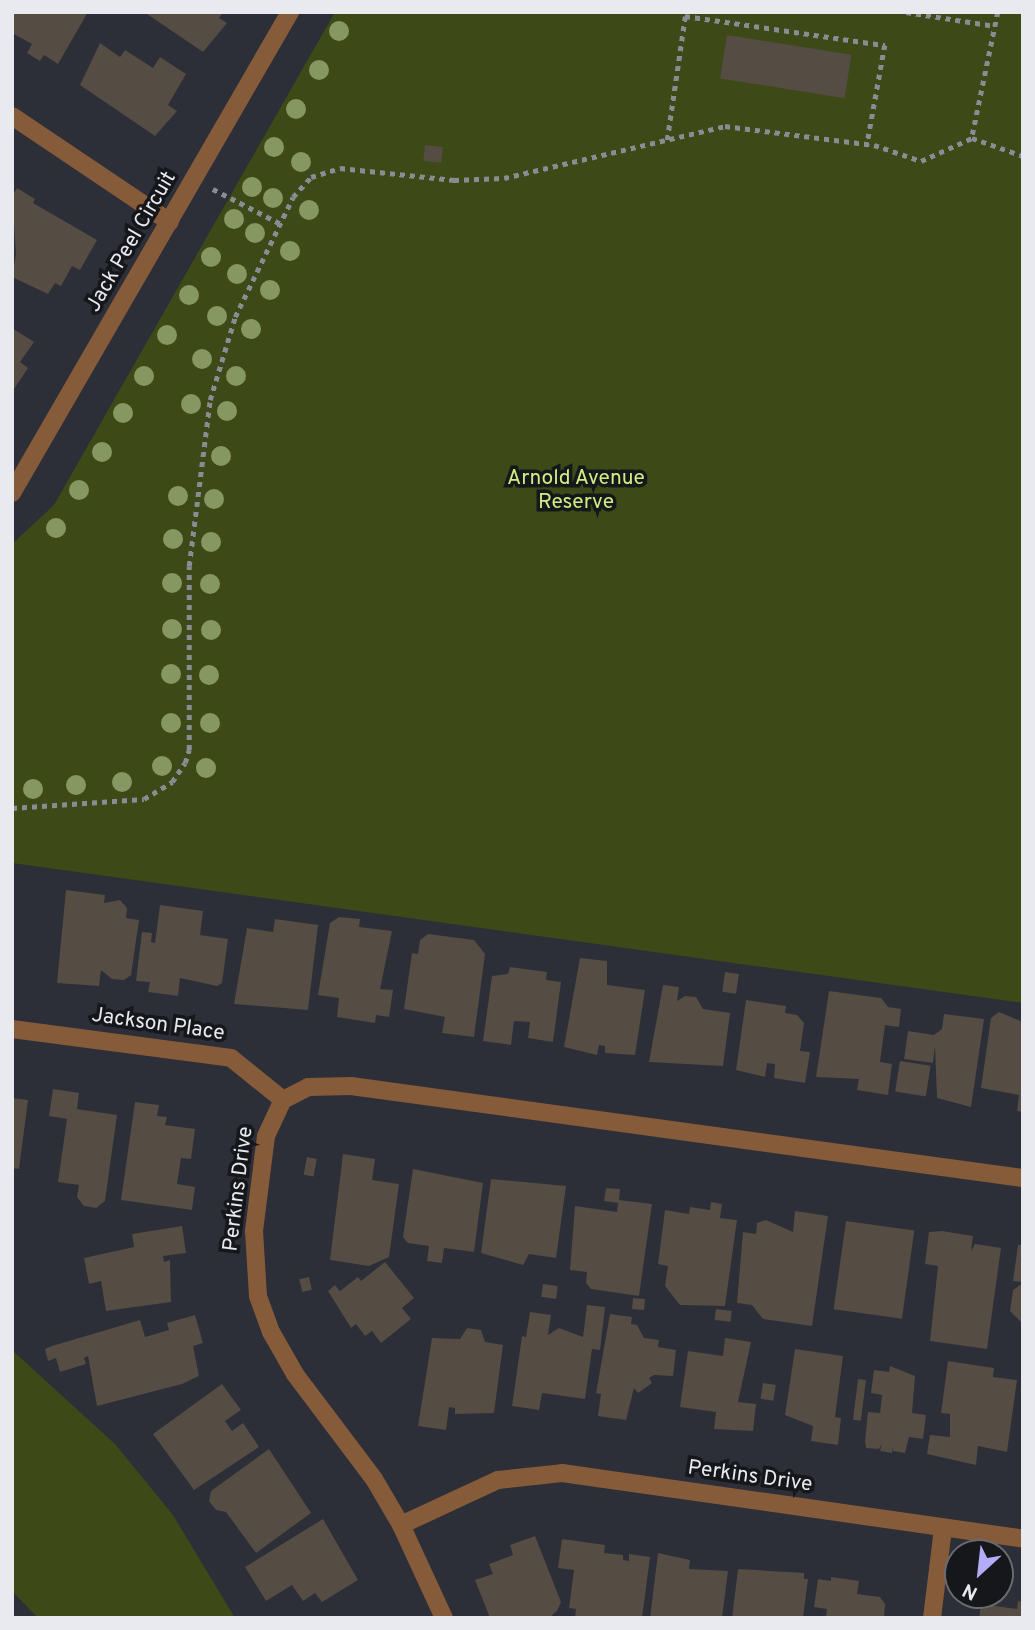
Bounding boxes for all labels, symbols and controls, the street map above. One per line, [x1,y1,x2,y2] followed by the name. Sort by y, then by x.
[82,167,182,317] street label: Jack Peel Circuit
[507,466,645,516] park label: Arnold Avenue Reserve
[90,1003,226,1047] street label: Jackson Place
[219,1125,259,1253] street label: Perkins Drive
[686,1456,814,1498] street label: Perkins Drive
[944,1539,1014,1609] north arrow
[959,1577,982,1605] text: N

